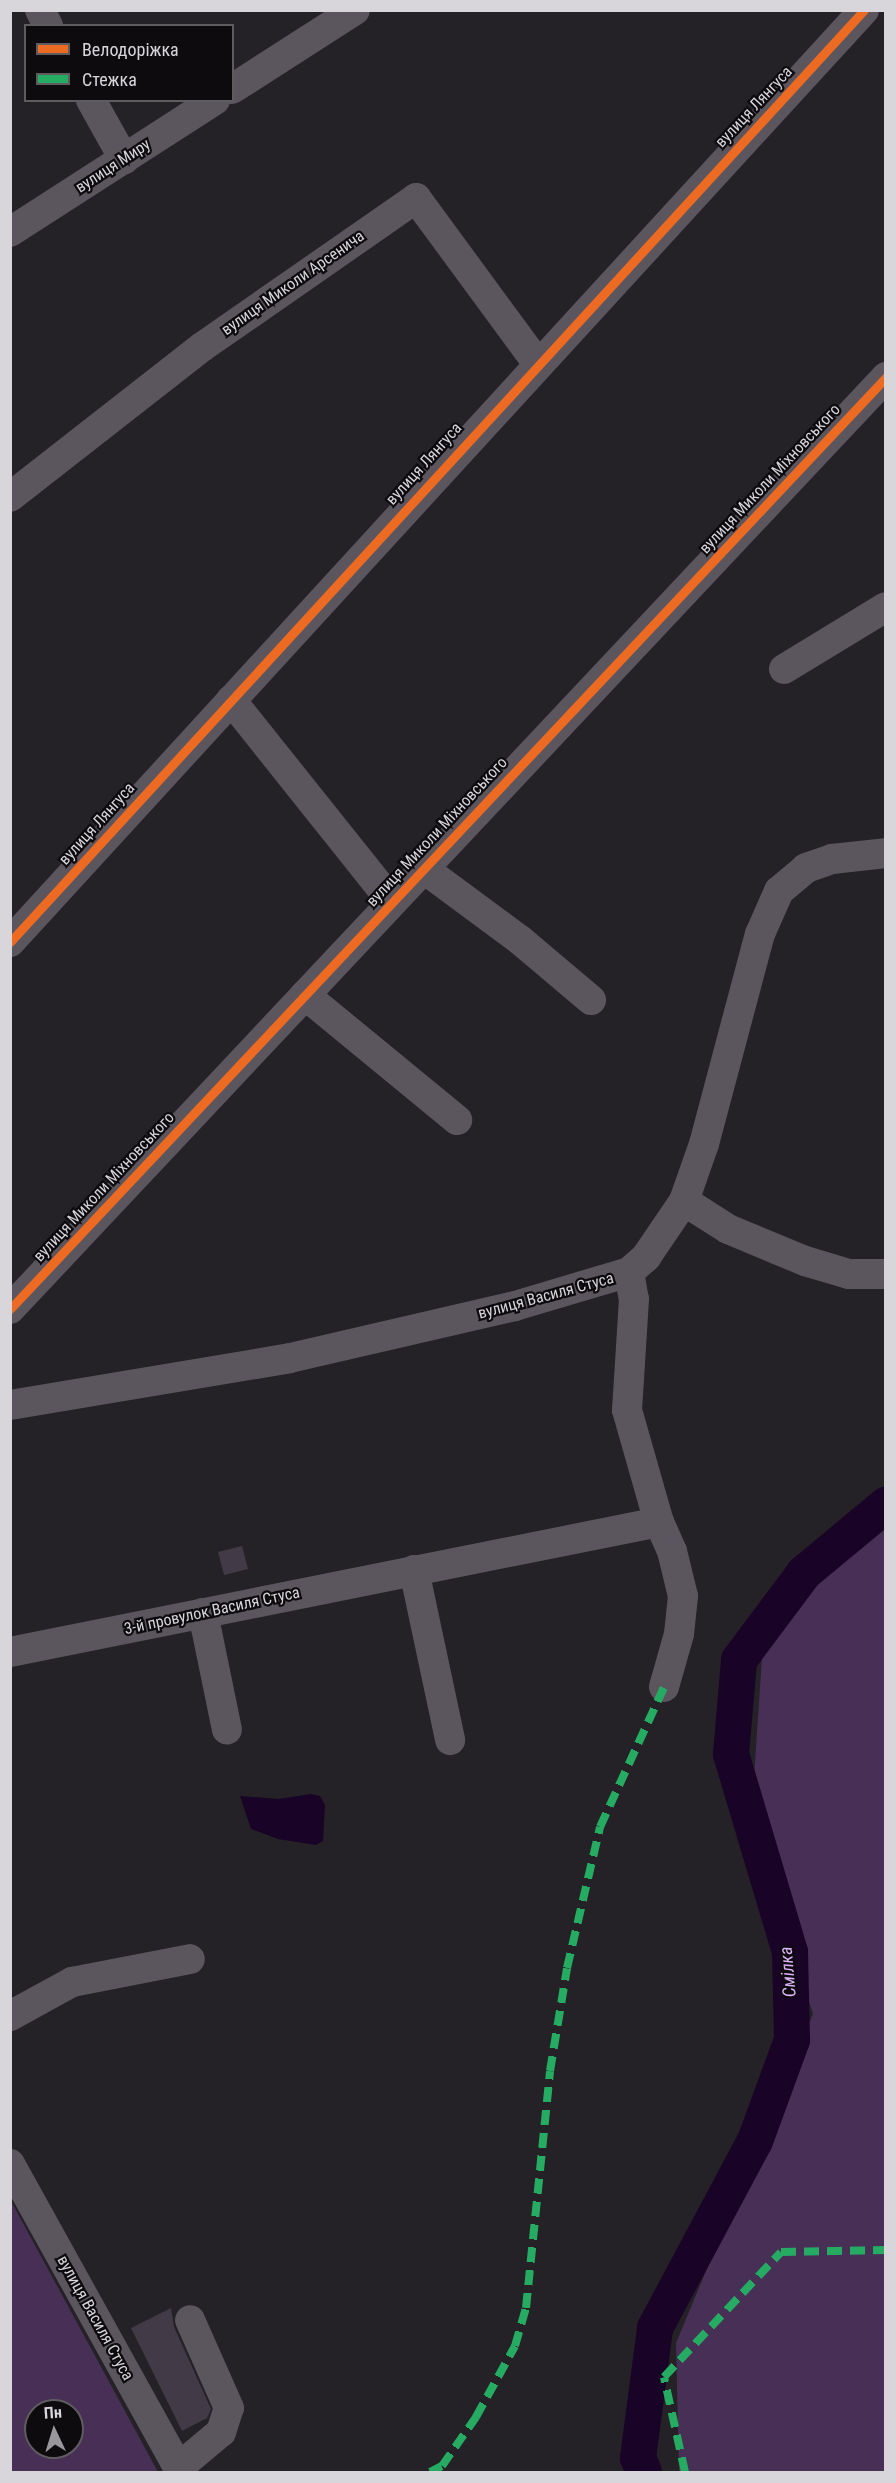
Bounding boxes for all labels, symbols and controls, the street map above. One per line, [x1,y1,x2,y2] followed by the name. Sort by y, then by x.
[24,24,234,102] legend
[82,39,179,60] text: Велодоріжка
[712,63,796,151] street label: вулиця Лянгуса
[82,69,137,90] text: Стежка
[72,135,154,197] street label: вулиця Миру
[218,226,368,340] street label: вулиця Миколи Арсенича
[696,400,844,558] street label: вулиця Миколи Міхновського
[382,419,466,509] street label: вулиця Лянгуса
[363,753,511,911] street label: вулиця Миколи Міхновського
[55,779,139,869] street label: вулиця Лянгуса
[30,1108,178,1266] street label: вулиця Миколи Міхновського
[476,1269,616,1323] street label: вулиця Василя Стуса
[123,1583,301,1639] street label: 3-й провулок Василя Стуса
[775,1946,801,1998] water label: Смілка
[53,2252,137,2384] street label: вулиця Василя Стуса
[24,2399,84,2459] north arrow
[43,2402,62,2423] text: Пн

